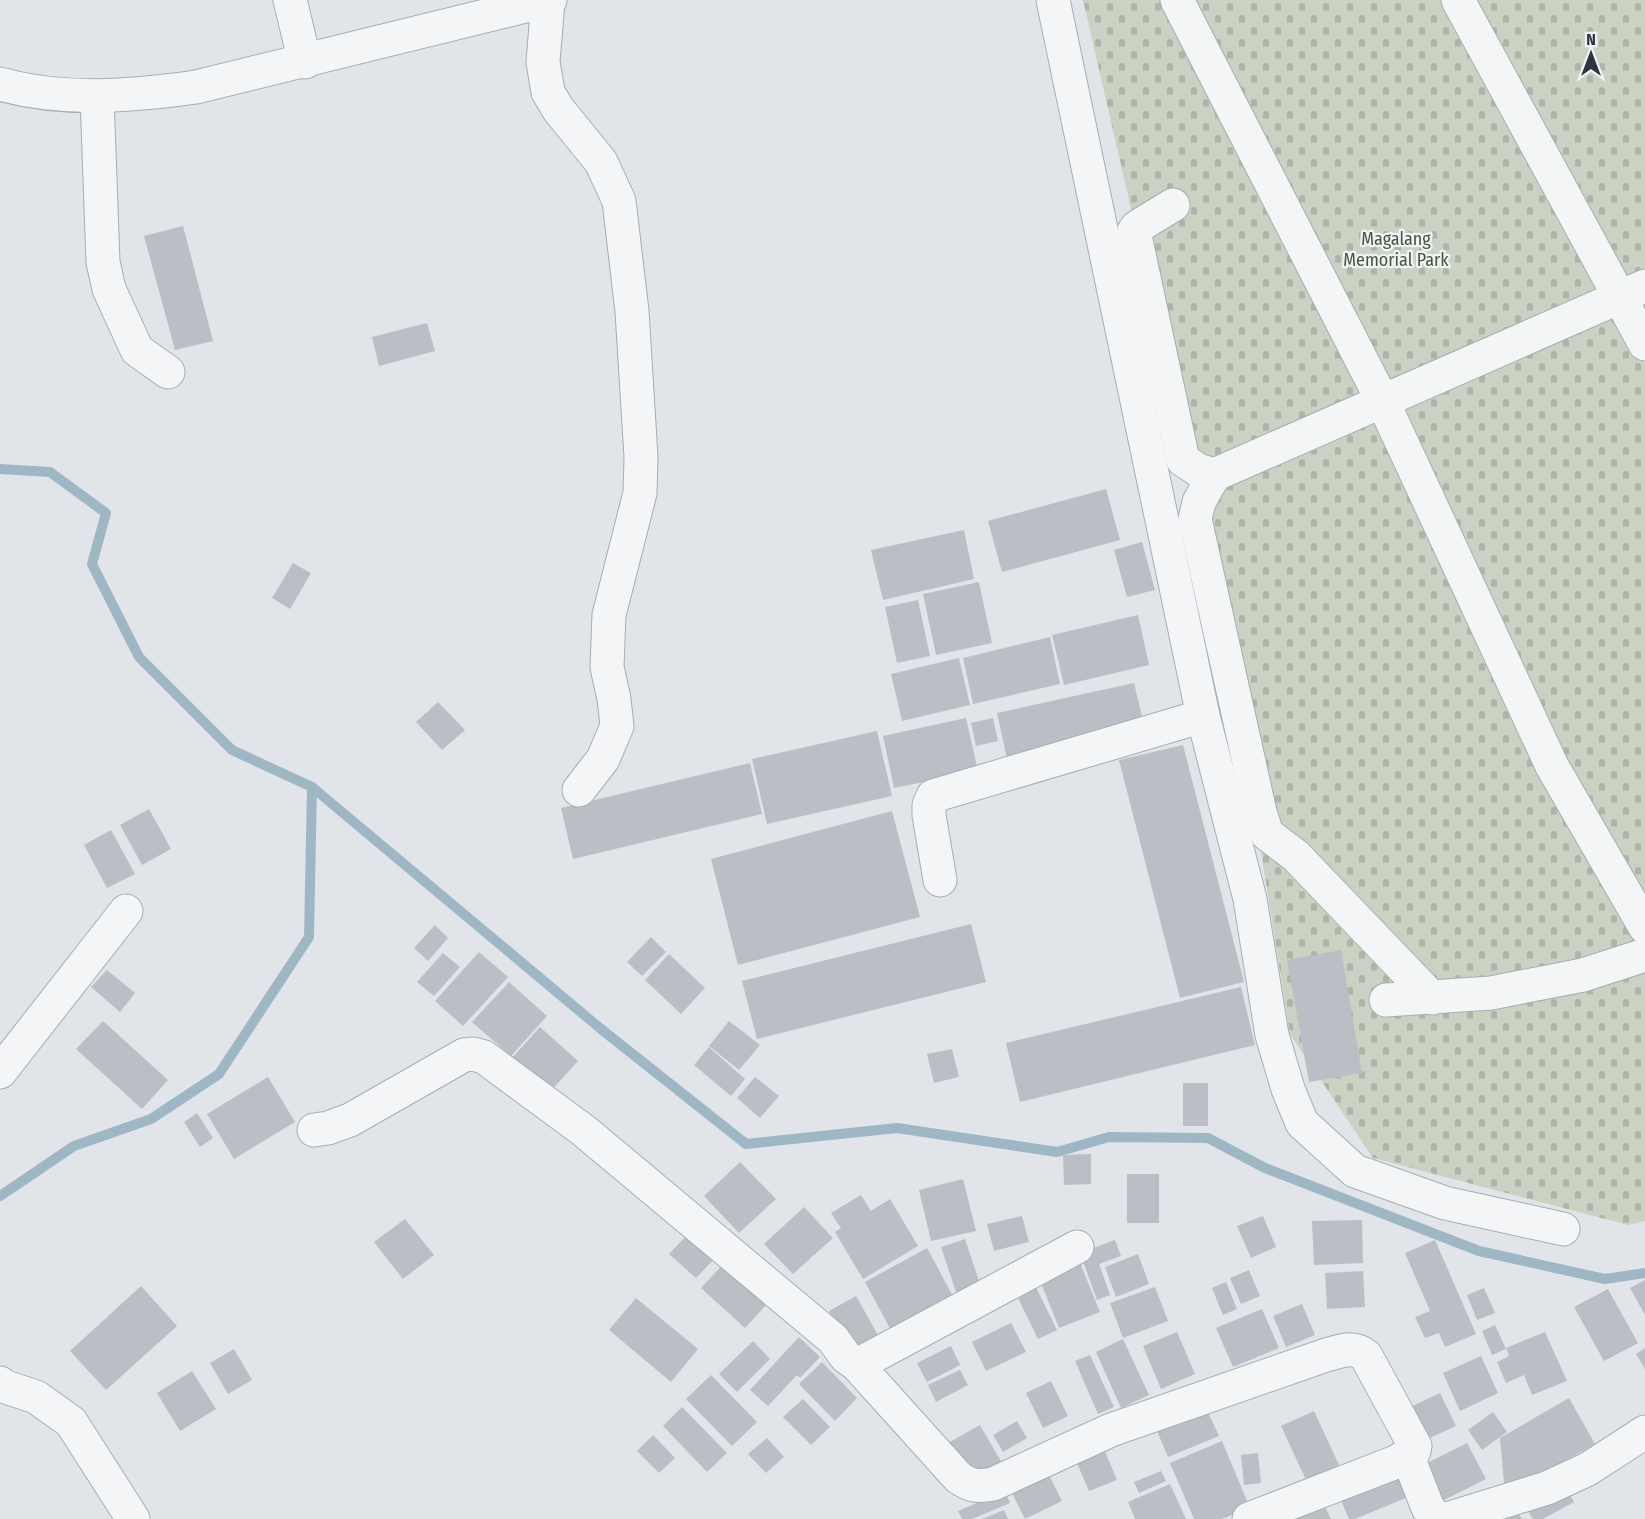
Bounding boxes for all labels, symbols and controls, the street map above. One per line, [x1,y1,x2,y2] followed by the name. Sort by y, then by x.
[1561,24,1621,84] north arrow
[1586,30,1596,49] text: N
[1343,228,1449,271] park label: Magalang Memorial Park

